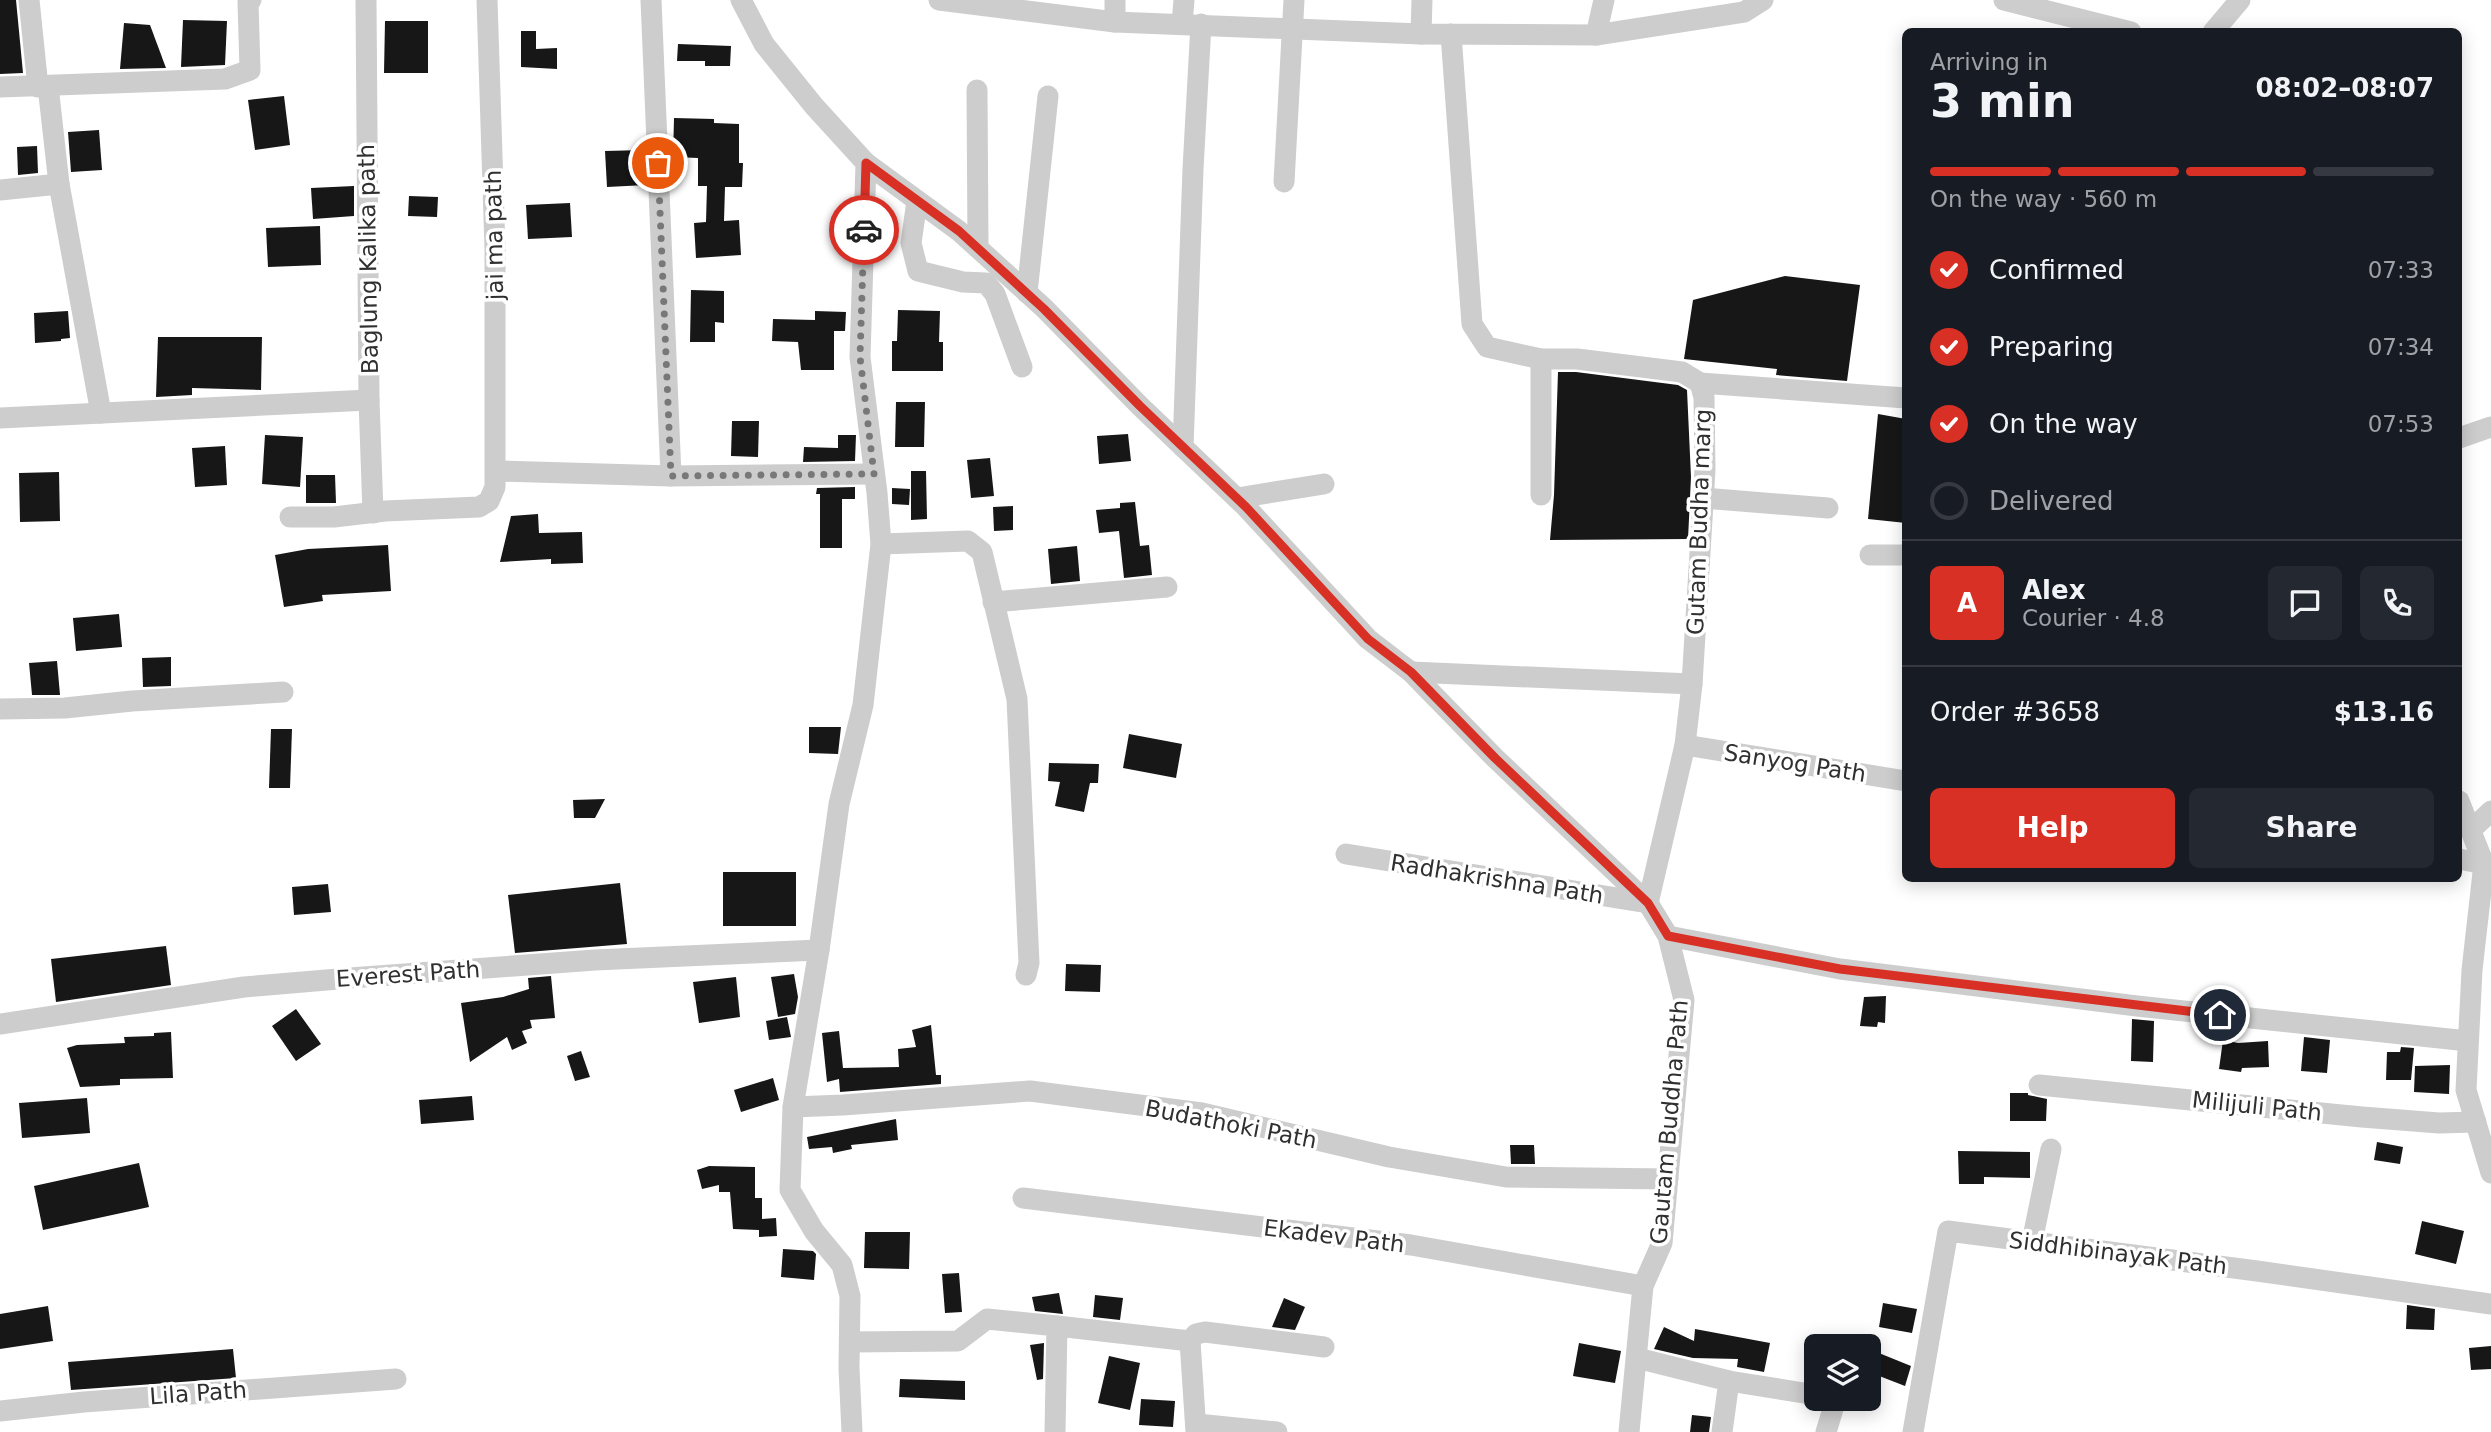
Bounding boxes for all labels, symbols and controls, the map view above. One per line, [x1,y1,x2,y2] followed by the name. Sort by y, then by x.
[1930,49,2048,75] text: Arriving in
[2255,73,2434,103] text: 08:02–08:07
[1930,74,2074,128] text: 3 min
[628,133,688,193] pin
[353,144,383,374] street label: Baglung Kalika path
[639,144,677,182] icon: bag
[480,170,508,301] street label: jai ma path
[1930,186,2157,212] text: On the way · 560 m
[829,195,899,265] courier
[845,211,883,249] icon: car
[1930,251,1968,289] icon: check
[1989,255,2124,285] text: Confirmed
[2368,257,2434,283] text: 07:33
[1930,328,1968,366] icon: check
[1989,332,2114,362] text: Preparing
[2368,334,2434,360] text: 07:34
[1930,405,1968,443] icon: check
[1682,408,1716,636] street label: Gutam Budha marg
[1989,409,2138,439] text: On the way
[2368,411,2434,437] text: 07:53
[1989,486,2113,516] text: Delivered
[2268,566,2342,640] button: chat
[2360,566,2434,640] button: phone
[2022,575,2085,605] text: Alex
[1957,588,1977,618] text: A
[2022,605,2165,631] text: Courier · 4.8
[1930,697,2100,727] text: Order #3658
[2334,697,2434,727] text: $13.16
[1722,739,1868,787] street label: Sanyog Path
[1930,788,2175,868] button: Help
[2189,788,2434,868] button: Share
[1389,849,1605,909] street label: Radhakrishna Path
[335,956,481,992] street label: Everest Path
[2190,985,2250,1045] pin
[2201,996,2239,1034] icon: home
[1645,999,1693,1245] street label: Gautam Buddha Path
[2191,1086,2323,1126] street label: Milijuli Path
[1143,1095,1319,1153] street label: Budathoki Path
[1262,1214,1406,1258] street label: Ekadev Path
[2007,1227,2229,1279] street label: Siddhibinayak Path
[1804,1334,1881,1411] map controls
[1804,1334,1881,1411] button: layers
[148,1377,248,1409] street label: Lila Path

